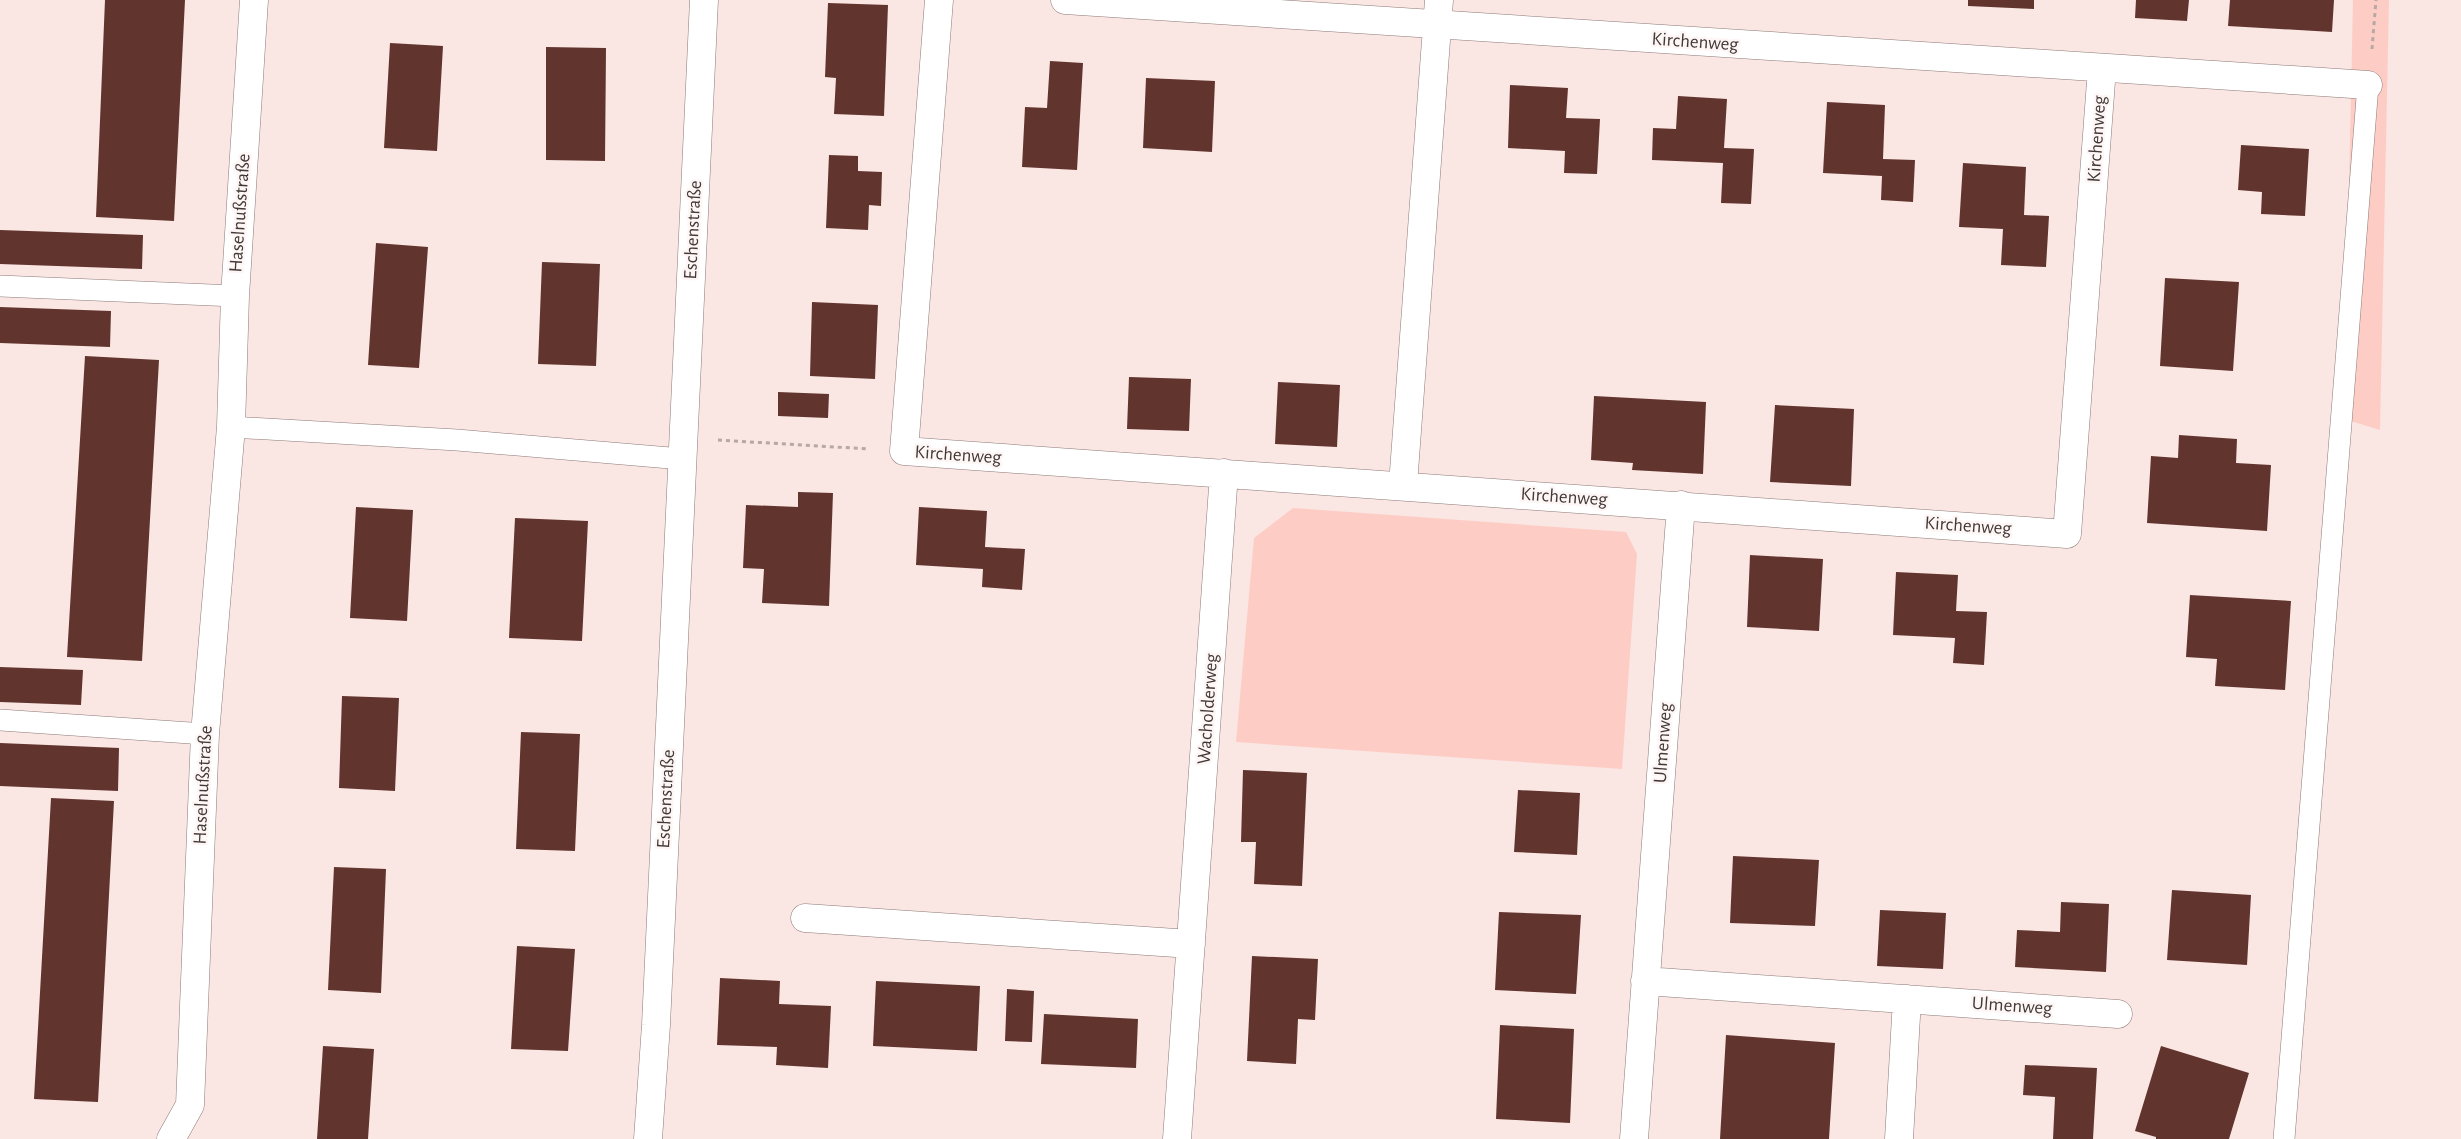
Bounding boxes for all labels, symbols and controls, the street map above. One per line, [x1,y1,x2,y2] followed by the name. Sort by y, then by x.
[1651,29,1740,55] street label: Kirchenweg
[2084,94,2110,183] street label: Kirchenweg
[226,153,254,273] street label: Haselnußstraße
[681,180,705,280] street label: Eschenstraße
[914,442,1003,468] street label: Kirchenweg
[1520,484,1609,510] street label: Kirchenweg
[1924,513,2013,539] street label: Kirchenweg
[1195,652,1221,765] street label: Wacholderweg
[1651,702,1675,784] street label: Ulmenweg
[190,725,216,845] street label: Haselnußstraße
[654,749,678,849] street label: Eschenstraße
[1971,994,2053,1018] street label: Ulmenweg

